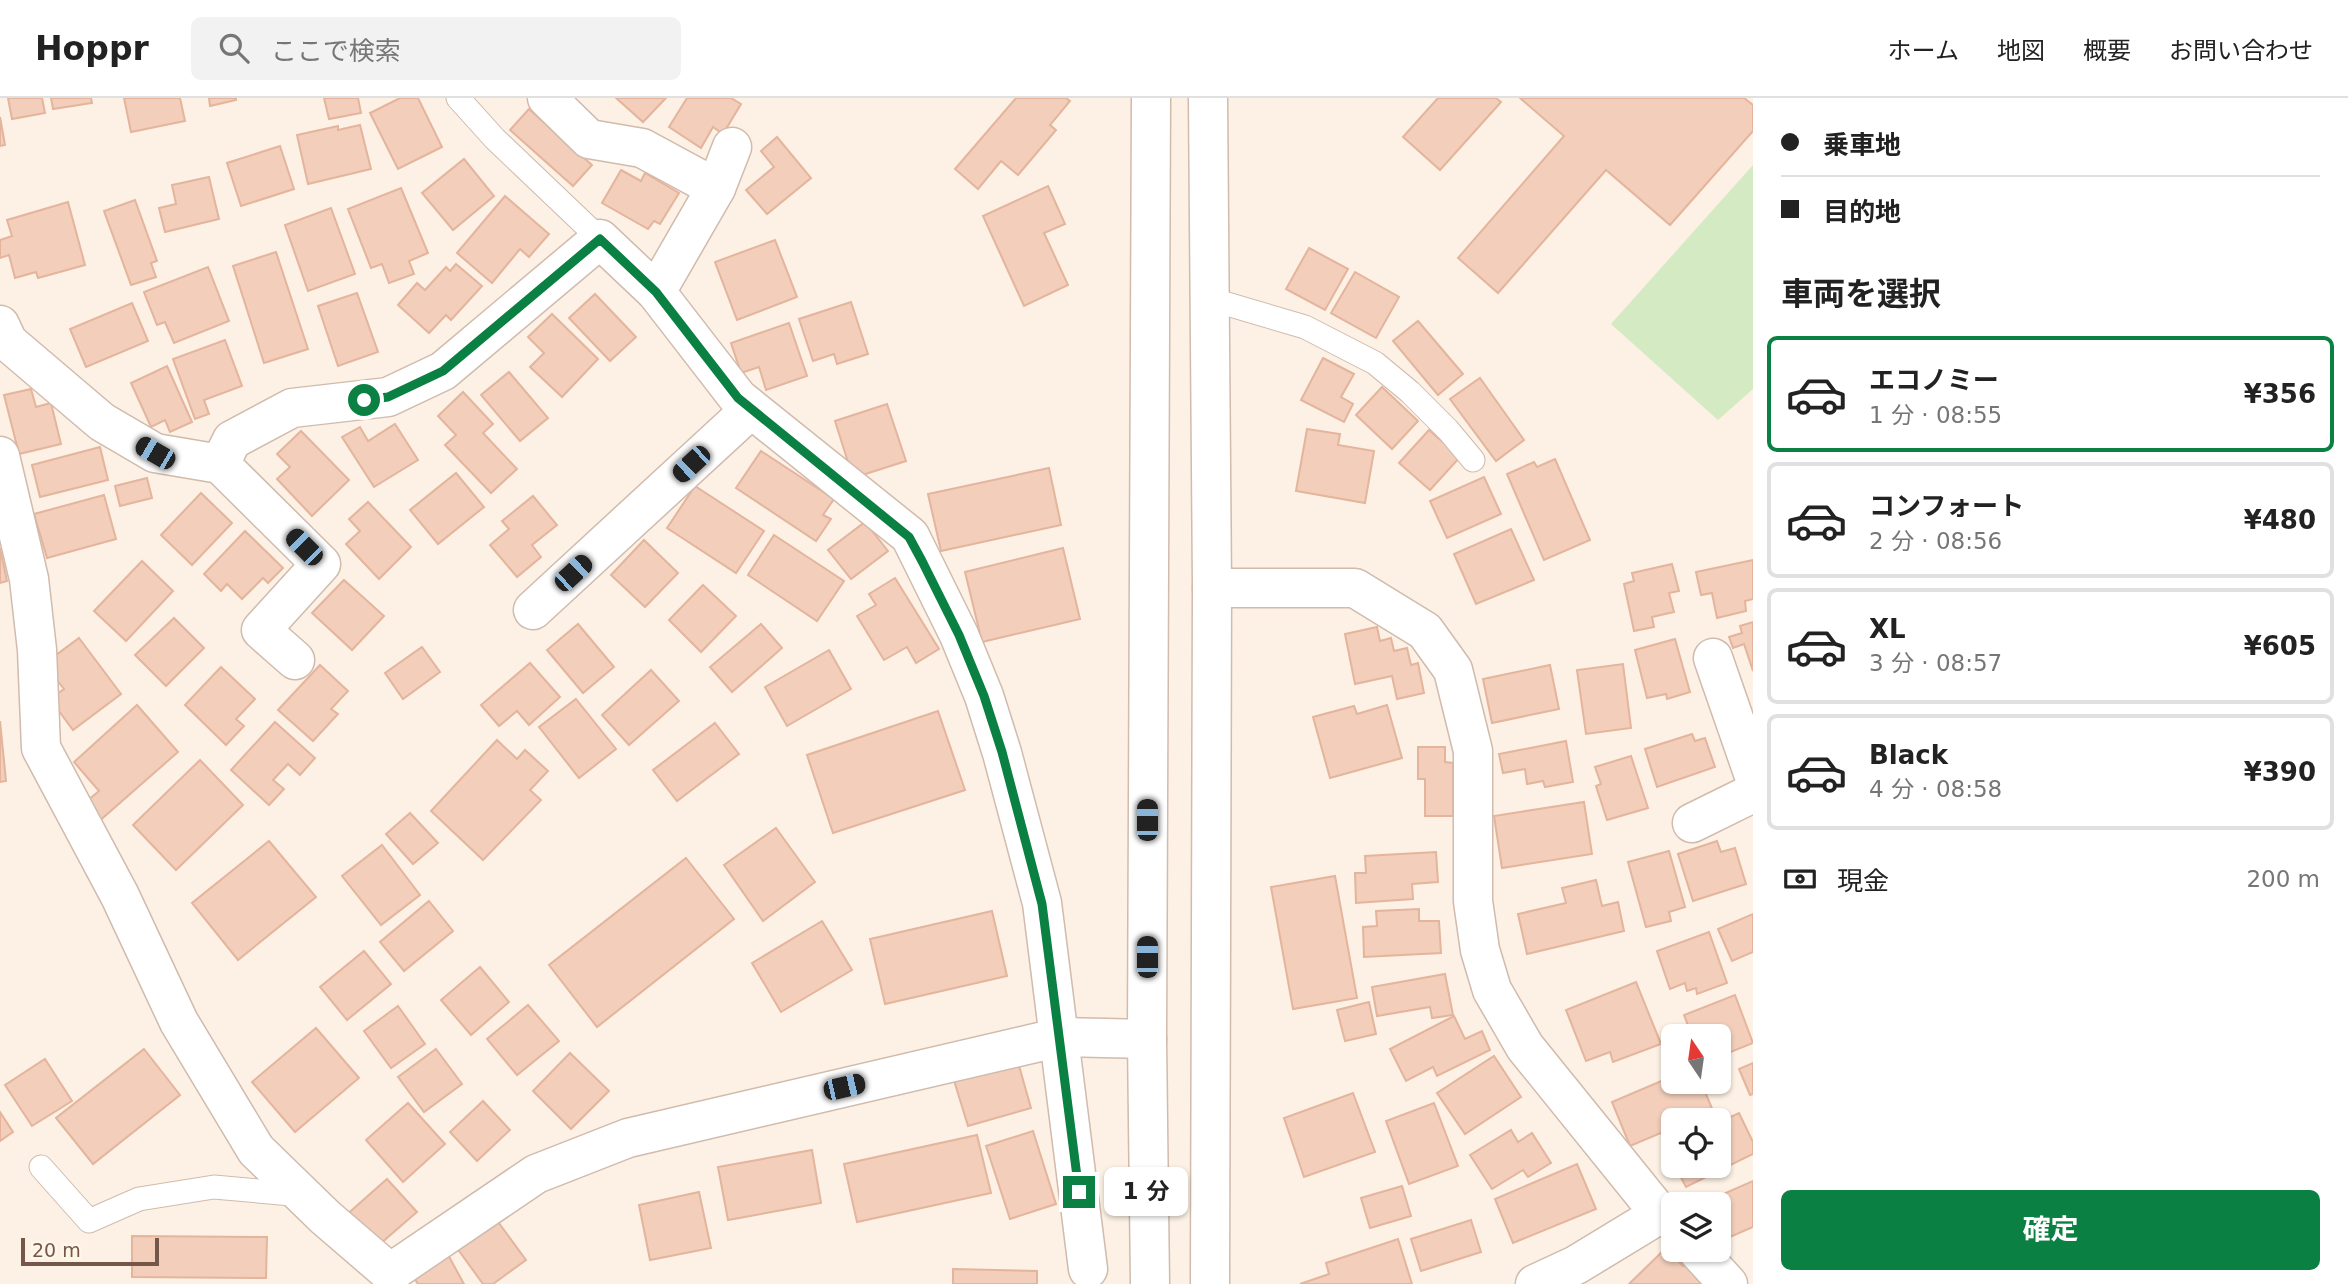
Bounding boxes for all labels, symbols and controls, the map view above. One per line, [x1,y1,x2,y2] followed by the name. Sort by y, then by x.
[191,17,681,80] search box
[35,29,149,68] text: Hoppr
[215,29,253,67] icon: search
[271,36,401,66] text: ここで検索
[1888,37,1959,65] text: ホーム
[1997,37,2045,65] text: 地図
[2083,37,2131,65] text: 概要
[2169,37,2313,65] text: お問い合わせ
[1823,130,1901,160] text: 乗車地
[1823,197,1901,227] text: 目的地
[1781,275,1941,313] text: 車両を選択
[1785,363,1848,426] icon: car
[1869,365,1999,395] text: エコノミー
[2244,379,2316,409] text: ¥356
[348,384,380,416] route start
[1869,402,2002,428] text: 1 分 · 08:55
[132,433,179,473] car
[669,442,714,486] car
[1785,489,1848,552] icon: car
[1869,491,2024,521] text: コンフォート
[2244,505,2316,535] text: ¥480
[282,525,327,569] car
[1869,528,2002,554] text: 2 分 · 08:56
[551,551,596,595] car
[1869,614,1906,644] text: XL
[1785,615,1848,678] icon: car
[2244,631,2316,661] text: ¥605
[1869,650,2002,676] text: 3 分 · 08:57
[1869,740,1948,770] text: Black
[1785,741,1848,804] icon: car
[2244,757,2316,787] text: ¥390
[1869,776,2002,802] text: 4 分 · 08:58
[1137,799,1158,841] car
[1781,860,1819,898] icon: cash
[1837,866,1889,896] text: 現金
[2246,866,2320,892] text: 200 m
[1137,936,1158,978] car
[1661,1024,1731,1094] north arrow
[1661,1024,1731,1262] map controls
[822,1072,867,1102] car
[1661,1108,1731,1178] button: locate
[1104,1168,1188,1216] callout: 1 分
[1063,1176,1095,1208] route end
[1122,1178,1170,1204] text: 1 分
[1781,1190,2320,1270] button: 確定
[1661,1192,1731,1262] button: layers
[21,1235,159,1267] scale bar
[32,1239,81,1261] text: 20 m

